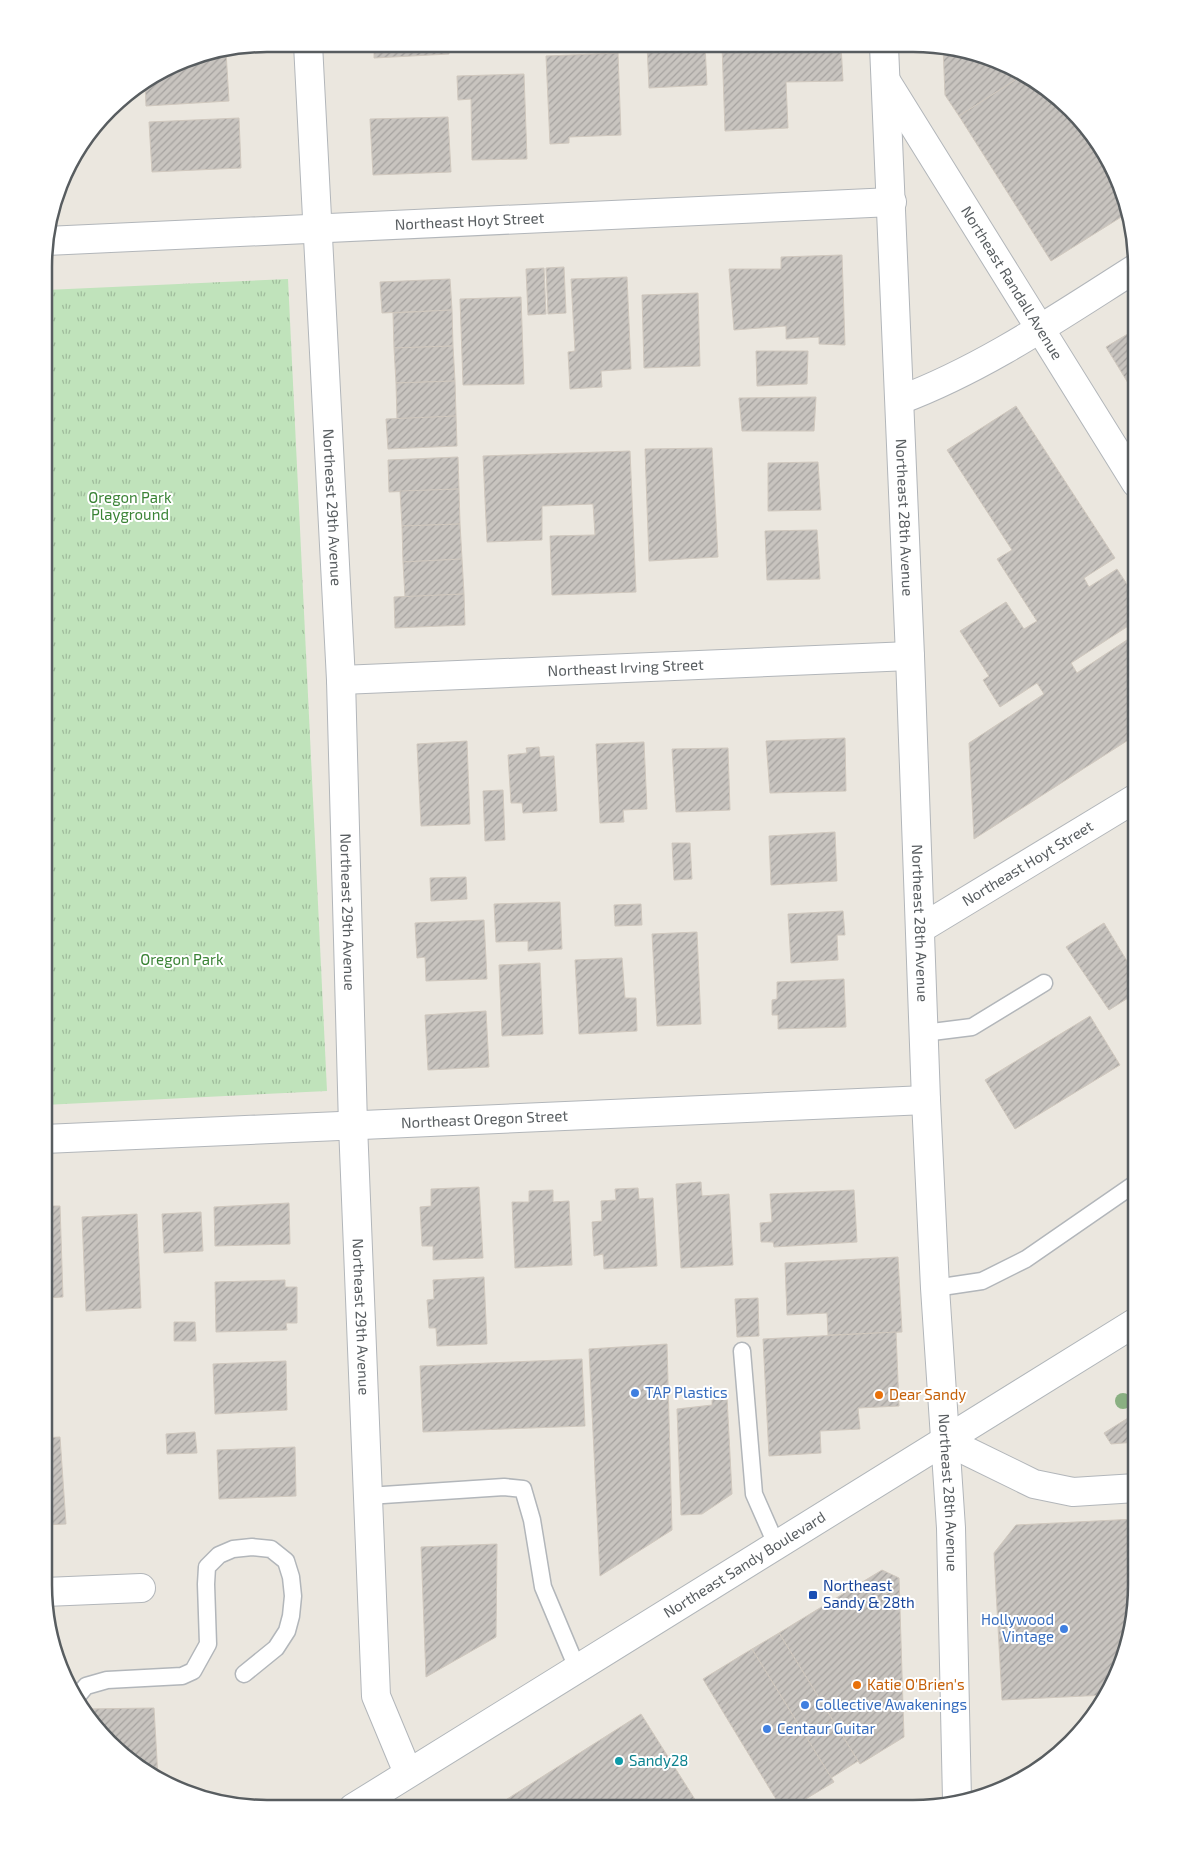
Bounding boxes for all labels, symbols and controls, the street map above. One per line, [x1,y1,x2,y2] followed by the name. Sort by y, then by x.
[958,202,1067,363] street label: Northeast Randall Avenue
[394,208,545,233] street label: Northeast Hoyt Street
[320,428,346,586] street label: Northeast 29th Avenue
[893,438,917,597] street label: Northeast 28th Avenue
[88,488,172,523] park label: Oregon Park Playground
[547,655,704,679] street label: Northeast Irving Street
[959,816,1096,909] street label: Northeast Hoyt Street
[337,833,359,991] street label: Northeast 29th Avenue
[909,844,932,1002] street label: Northeast 28th Avenue
[140,950,224,968] park label: Oregon Park
[401,1106,569,1131] street label: Northeast Oregon Street
[350,1238,374,1396] street label: Northeast 29th Avenue
[645,1383,728,1401] place label: TAP Plastics
[889,1385,966,1403] place label: Dear Sandy
[629,1387,641,1399] marker: TAP Plastics
[873,1389,885,1401] marker: Dear Sandy
[935,1413,962,1572] street label: Northeast 28th Avenue
[660,1507,828,1621] street label: Northeast Sandy Boulevard
[823,1576,915,1611] place label: Northeast Sandy & 28th
[807,1589,819,1601] marker: Northeast Sandy & 28th
[981,1610,1054,1645] place label: Hollywood Vintage
[1058,1623,1070,1635] marker: Hollywood Vintage
[867,1675,965,1693] place label: Katie O'Brien's
[851,1679,863,1691] marker: Katie O'Brien's
[815,1695,967,1713] place label: Collective Awakenings
[799,1699,811,1711] marker: Collective Awakenings
[777,1719,876,1737] place label: Centaur Guitar
[761,1723,773,1735] marker: Centaur Guitar
[629,1751,688,1769] place label: Sandy28
[613,1755,625,1767] marker: Sandy28

